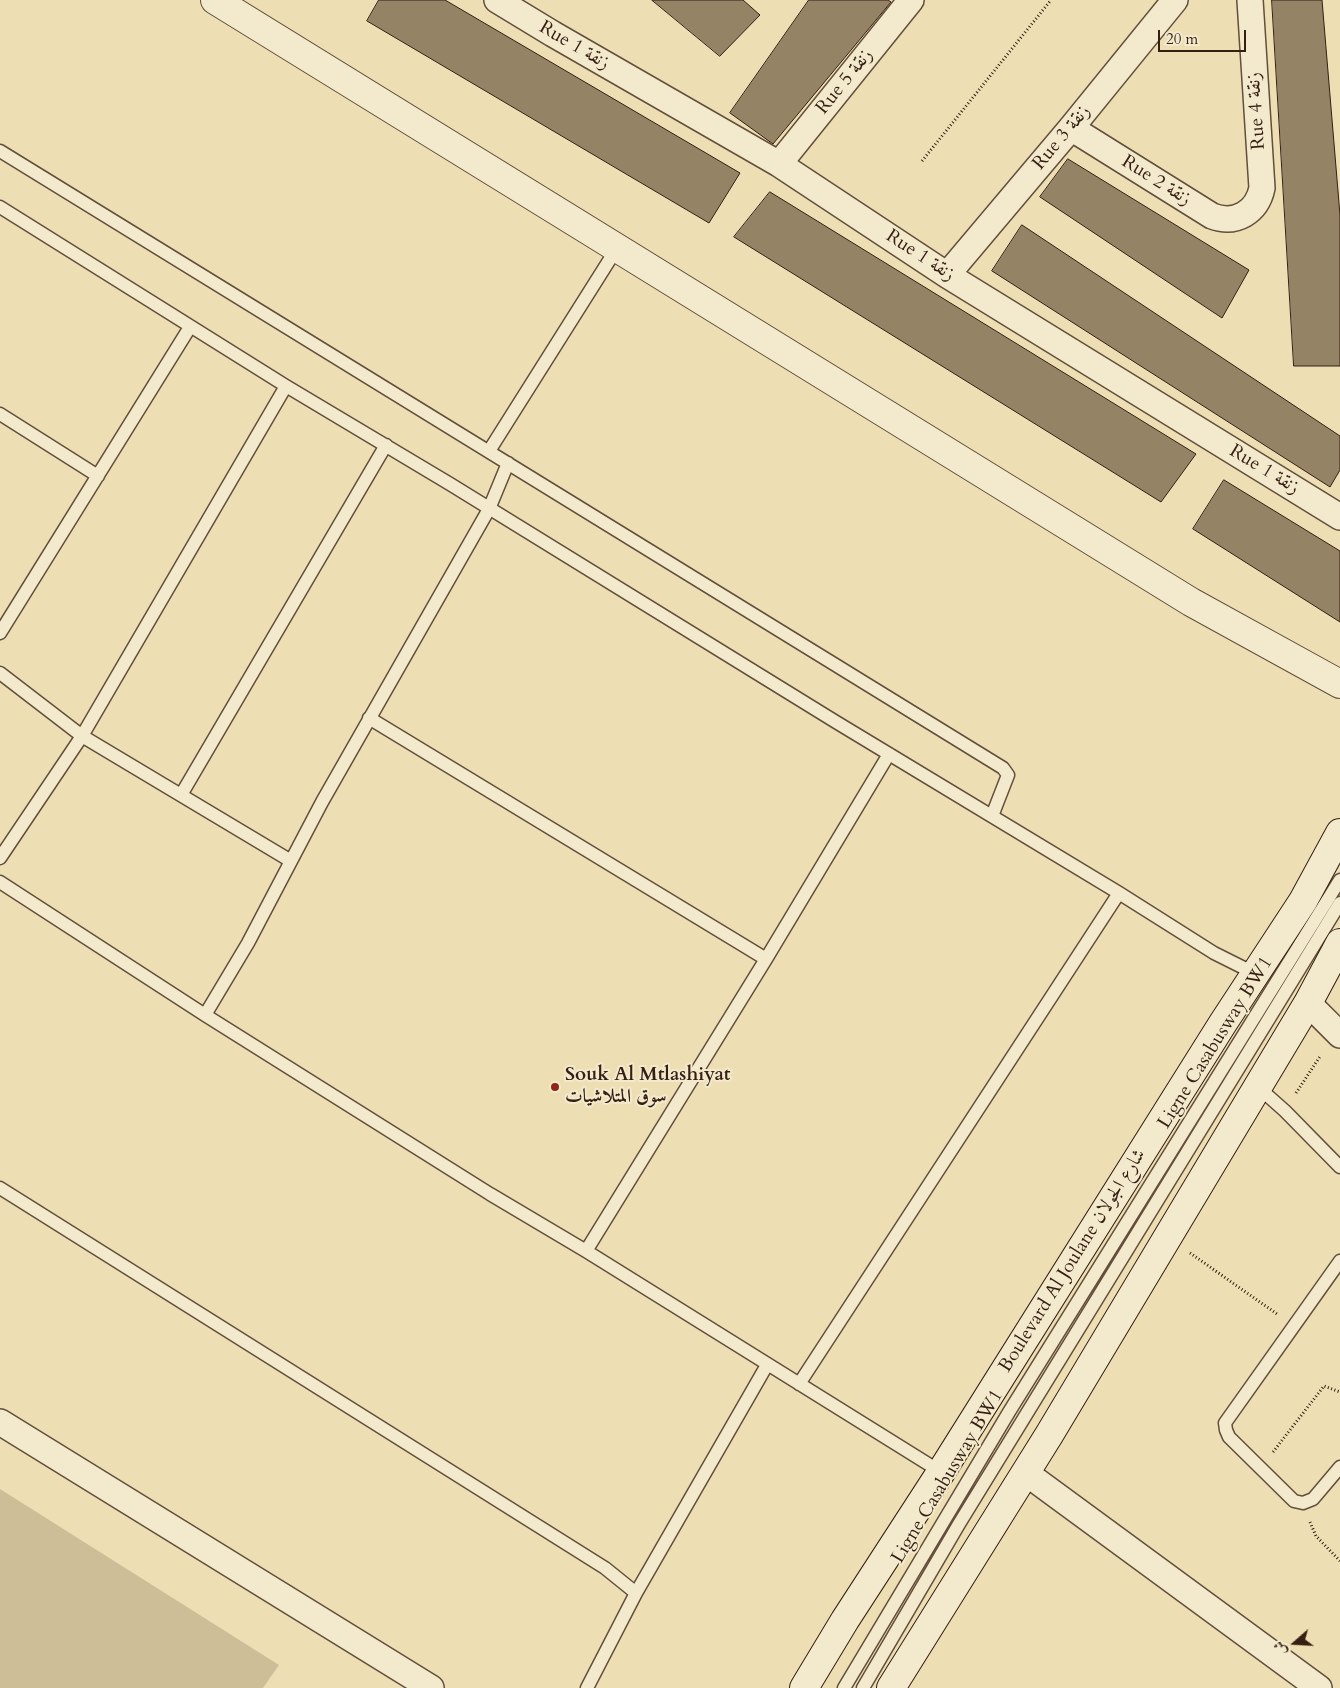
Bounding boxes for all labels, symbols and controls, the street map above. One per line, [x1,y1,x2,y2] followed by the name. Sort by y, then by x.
[535,17,613,75] street label: Rue 1 زنقة
[1160,20,1248,52] scale bar
[1166,29,1198,49] text: 20 m
[812,45,878,119] street label: Rue 5 زنقة
[1243,71,1271,151] street label: Rue 4 زنقة
[1028,101,1096,175] street label: Rue 3 زنقة
[1117,151,1195,211] street label: Rue 2 زنقة
[881,225,959,287] street label: Rue 1 زنقة
[1225,440,1303,500] street label: Rue 1 زنقة
[1154,953,1278,1133] street label: Ligne Casabusway BW1
[565,1065,731,1109] place label: Souk Al Mtlashiyat سوق المتلاشيات
[549,1081,561,1093] marker: Souk Al Mtlashiyat سوق المتلاشيات
[995,1145,1151,1377] street label: Boulevard Al Joulane شارع الجولان
[887,1386,1009,1568] street label: Ligne Casabusway BW1
[1270,1618,1320,1668] north arrow
[1269,1638,1292,1658] text: ش

